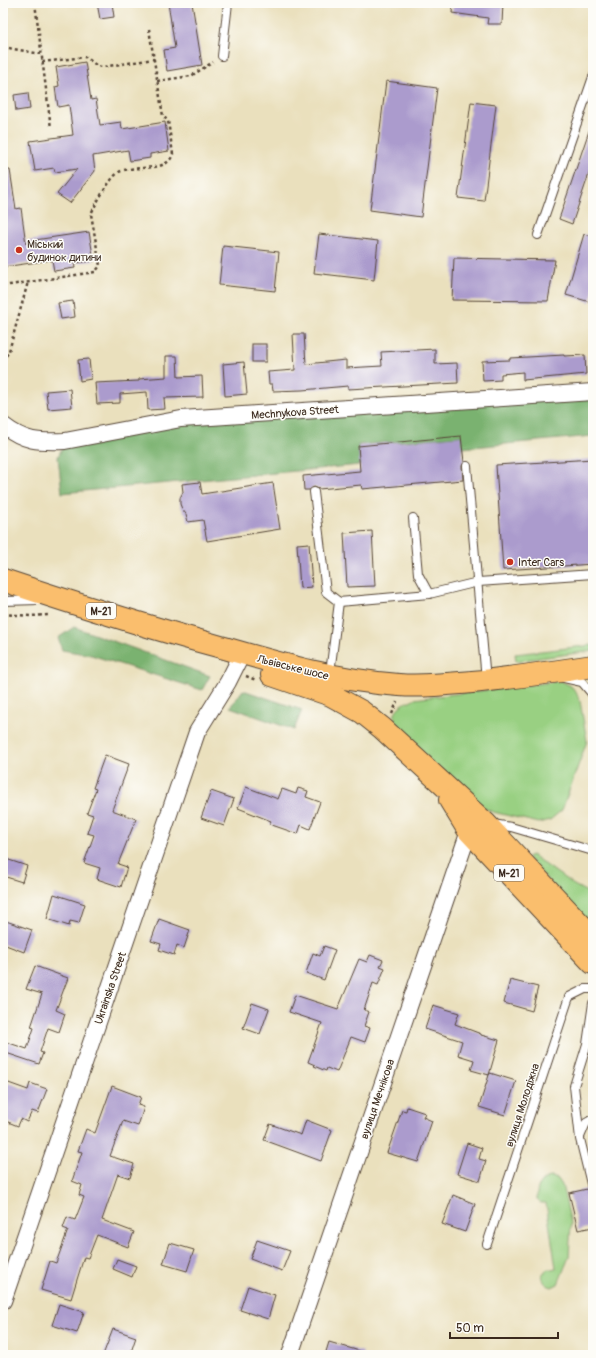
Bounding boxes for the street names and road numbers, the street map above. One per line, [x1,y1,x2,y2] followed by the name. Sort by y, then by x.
[251,403,340,422] street label: Mechnykova Street
[86,603,116,619] road number: М-21
[255,652,331,683] street label: Львівське шосе
[494,865,524,881] road number: М-21
[92,950,129,1026] street label: Ukrainska Street
[358,1057,397,1141] street label: вулиця Мечнікова
[503,1062,542,1149] street label: вулиця Молодіжна

